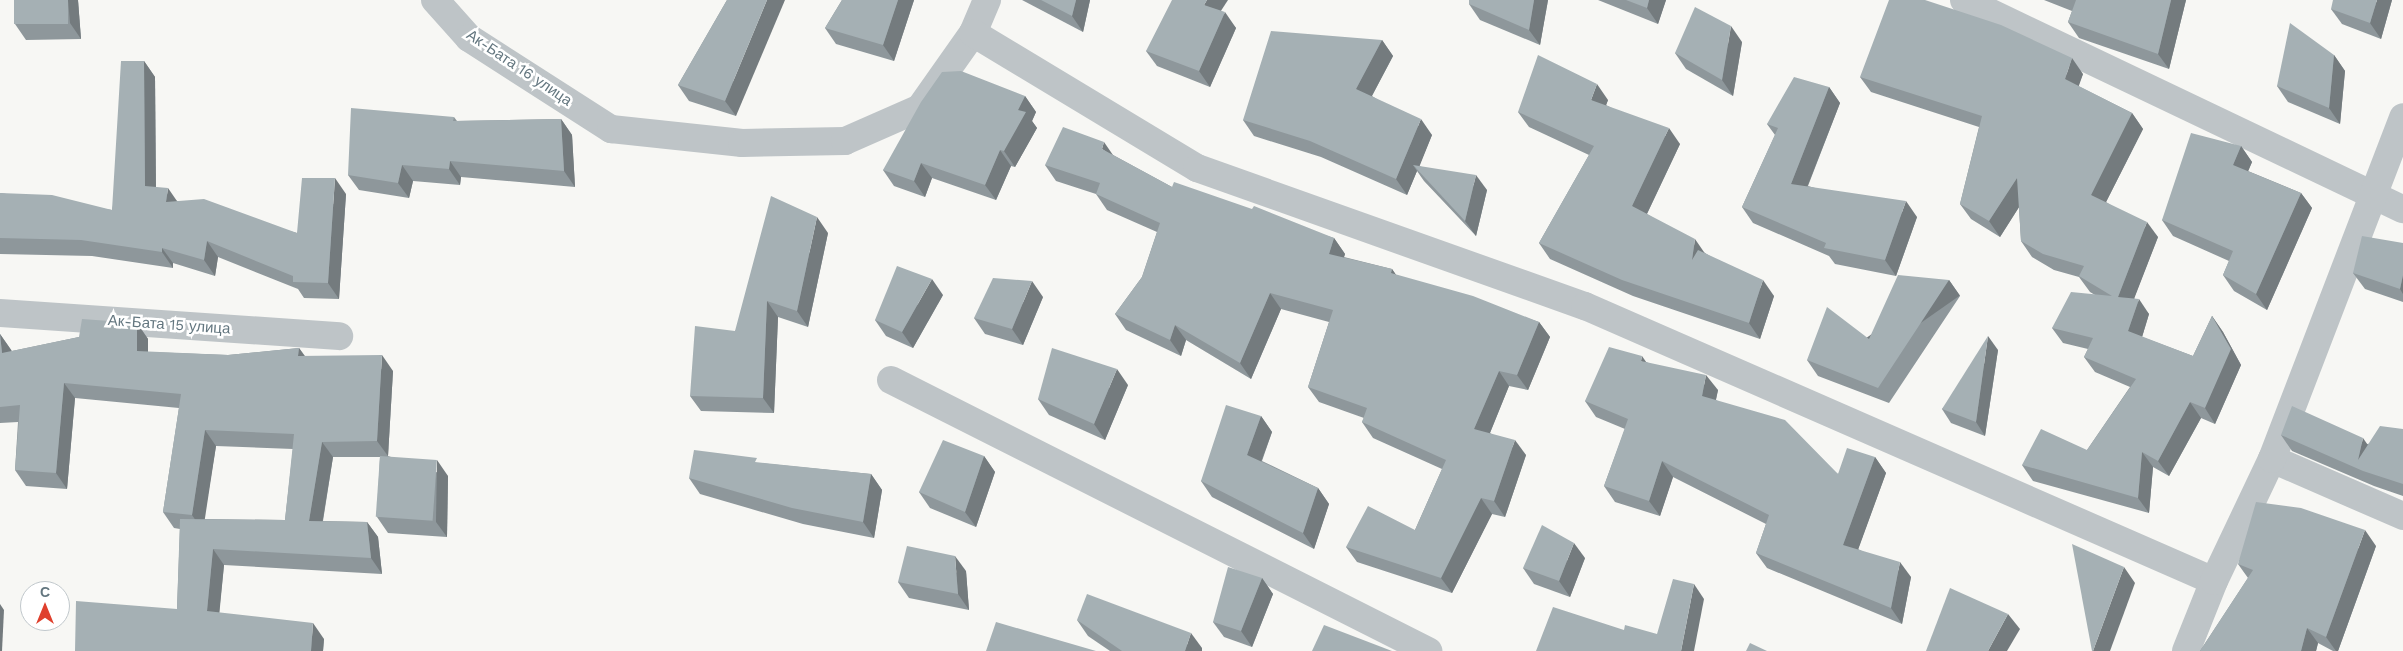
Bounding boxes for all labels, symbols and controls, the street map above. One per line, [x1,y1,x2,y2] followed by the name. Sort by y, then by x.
[463,26,575,110] street label: Ак-Бата 16 улица
[107,312,231,338] street label: Ак-Бата 15 улица
[20,581,70,631] north arrow
[40,584,50,600] text: С

